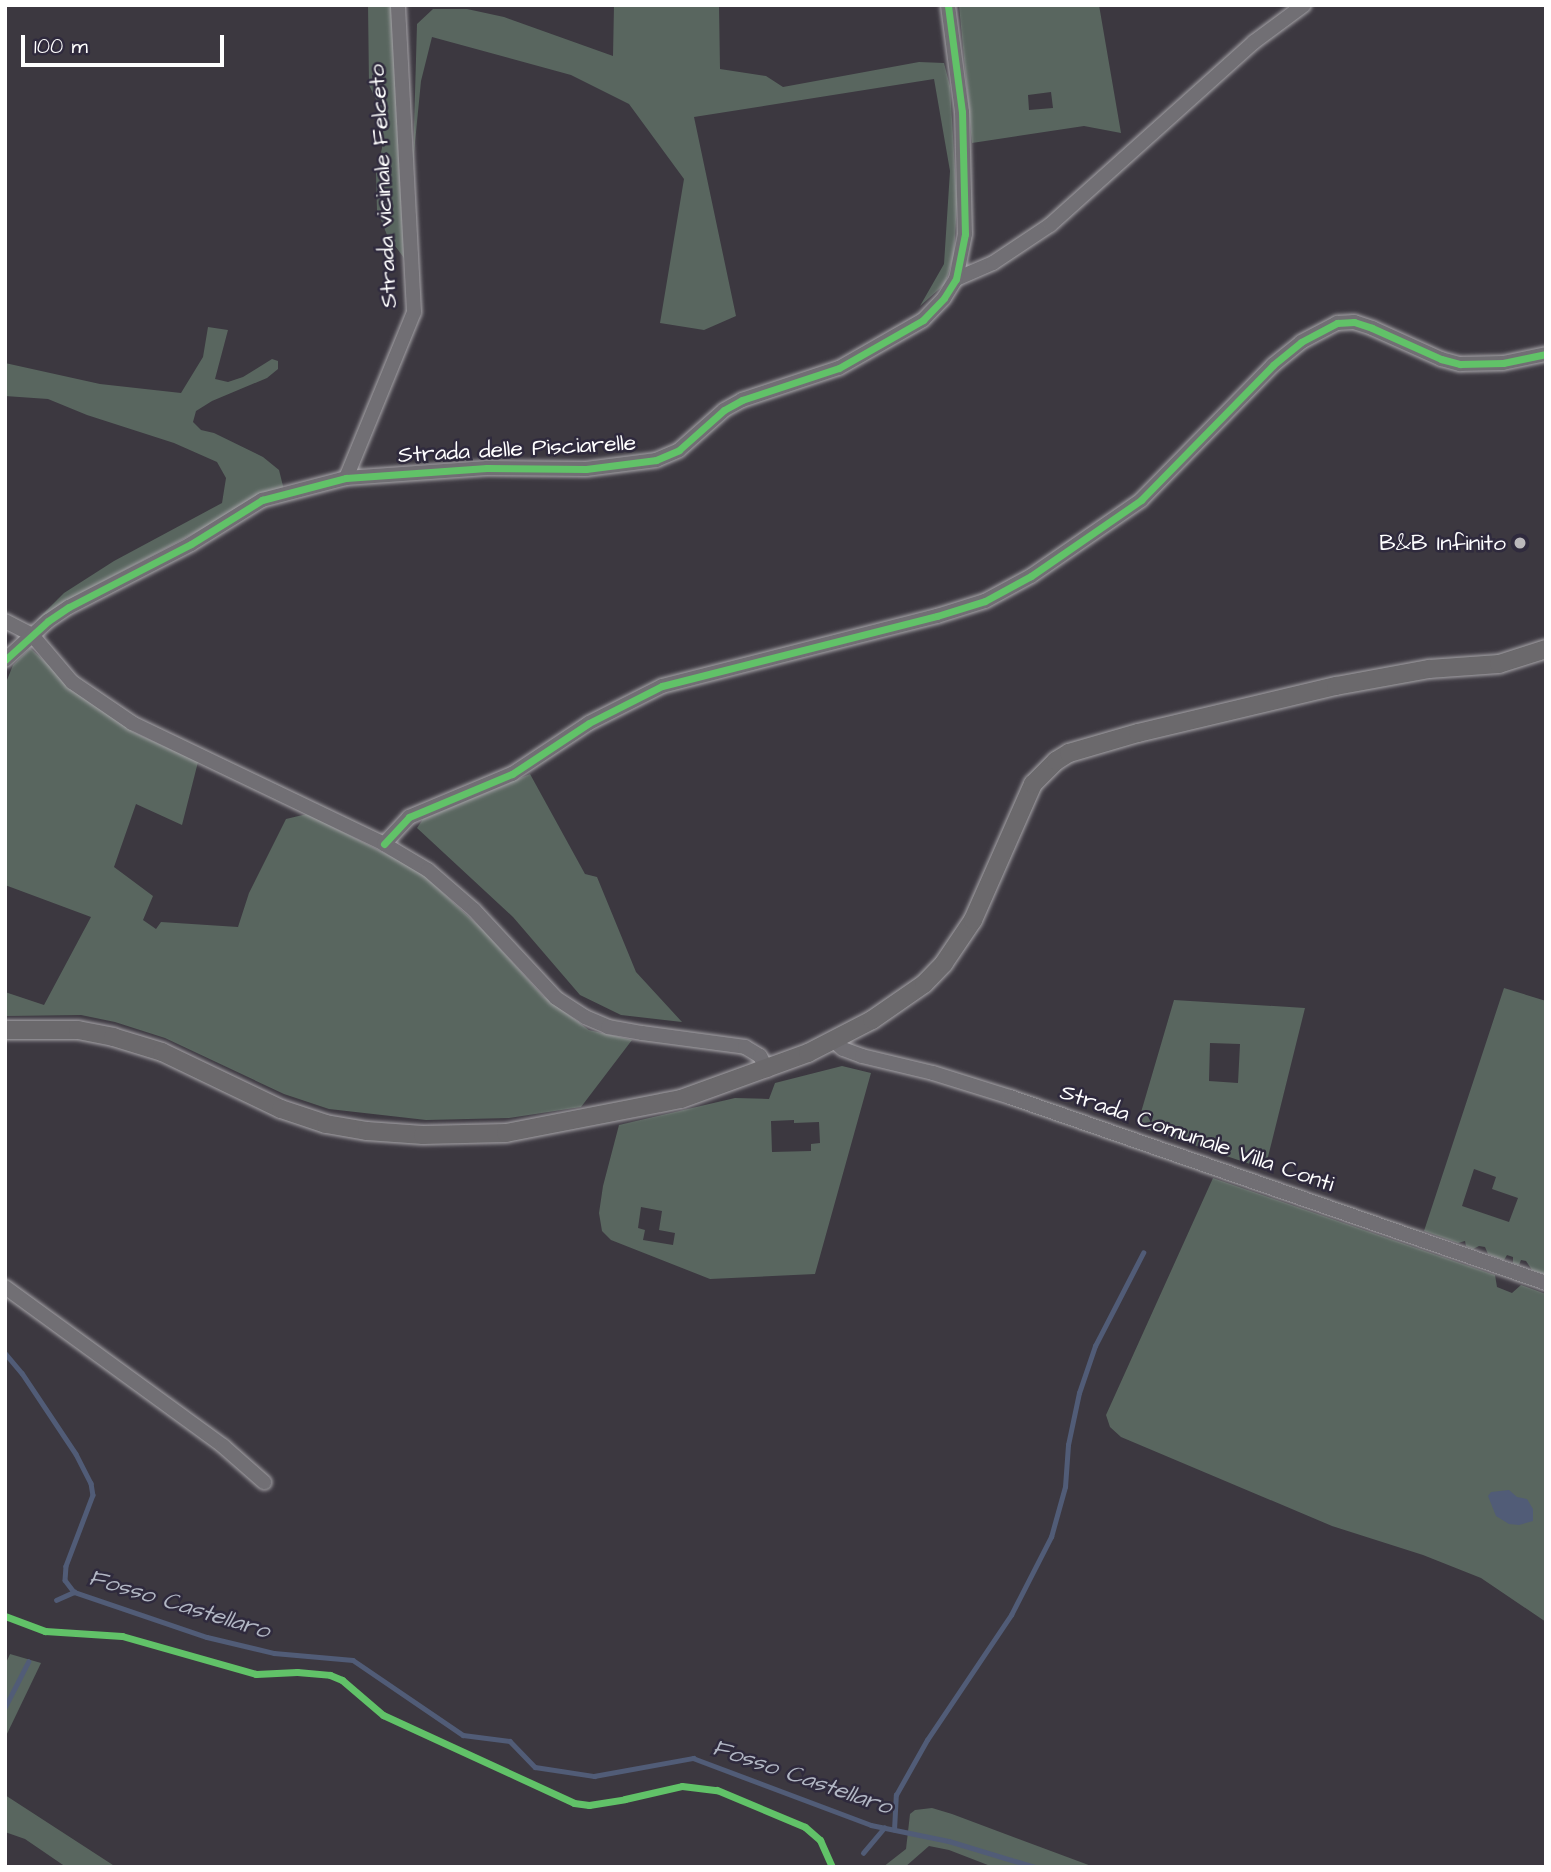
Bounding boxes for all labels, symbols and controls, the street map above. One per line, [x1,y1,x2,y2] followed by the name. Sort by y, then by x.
[24,21,228,65] scale bar
[34,32,88,61] text: 100 m
[363,63,403,309] street label: Strada vicinale Felceto
[397,429,637,469] street label: Strada delle Pisciarelle
[1379,529,1506,557] place label: B&B Infinito
[1512,535,1528,551] marker: B&B Infinito
[1056,1078,1338,1198] street label: Strada Comunale Villa Conti
[85,1564,273,1646] water label: Fosso Castellaro
[709,1734,895,1822] water label: Fosso Castellaro

